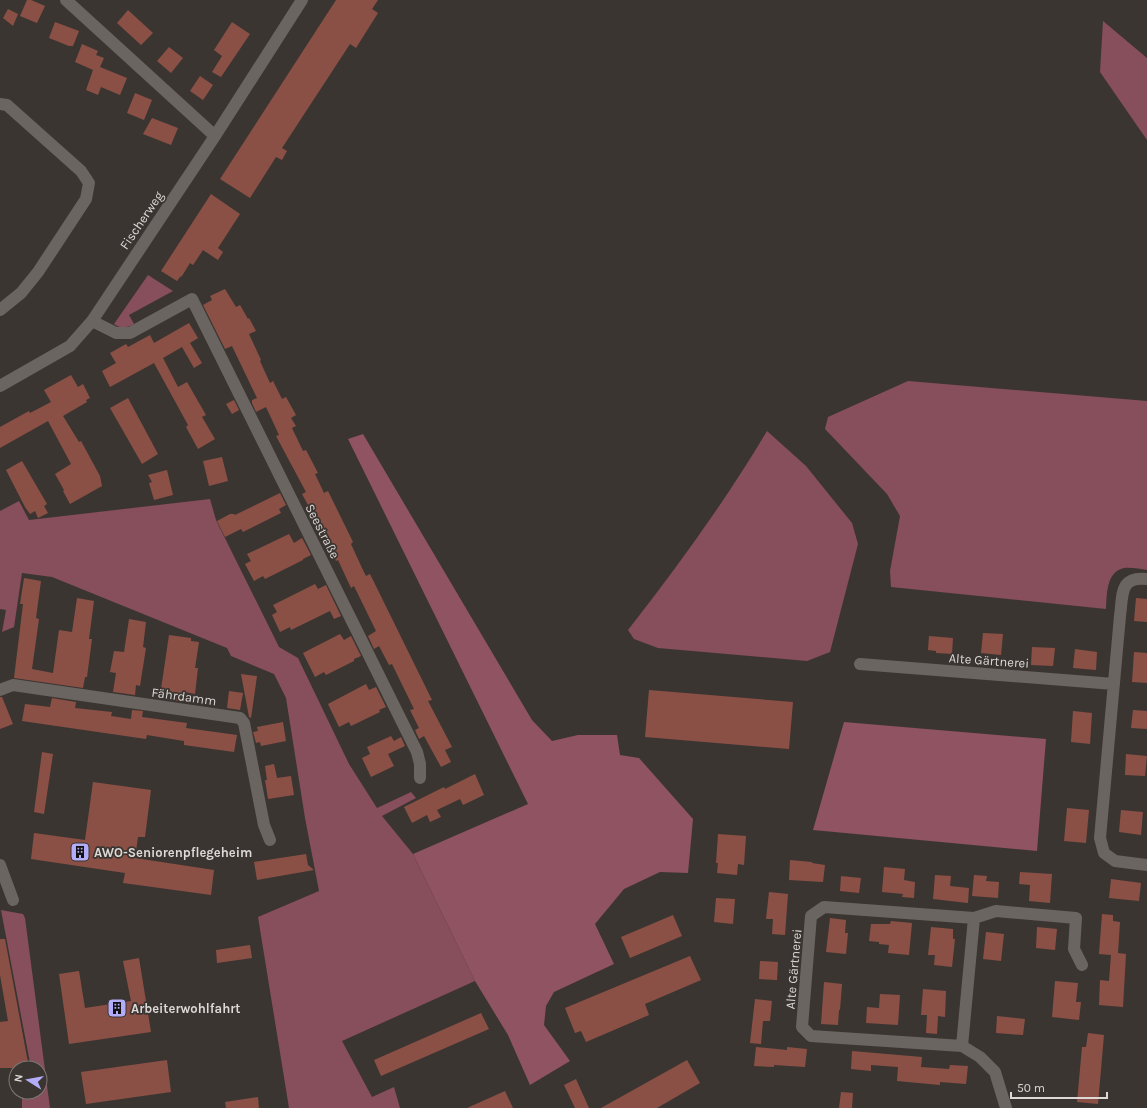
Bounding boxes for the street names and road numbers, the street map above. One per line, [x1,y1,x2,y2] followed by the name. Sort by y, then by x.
[116,188,167,252] street label: Fischerweg
[302,501,343,561] street label: Seestraße
[948,650,1030,671] street label: Alte Gärtnerei
[151,685,217,708] street label: Fährdamm
[783,928,804,1010] street label: Alte Gärtnerei

